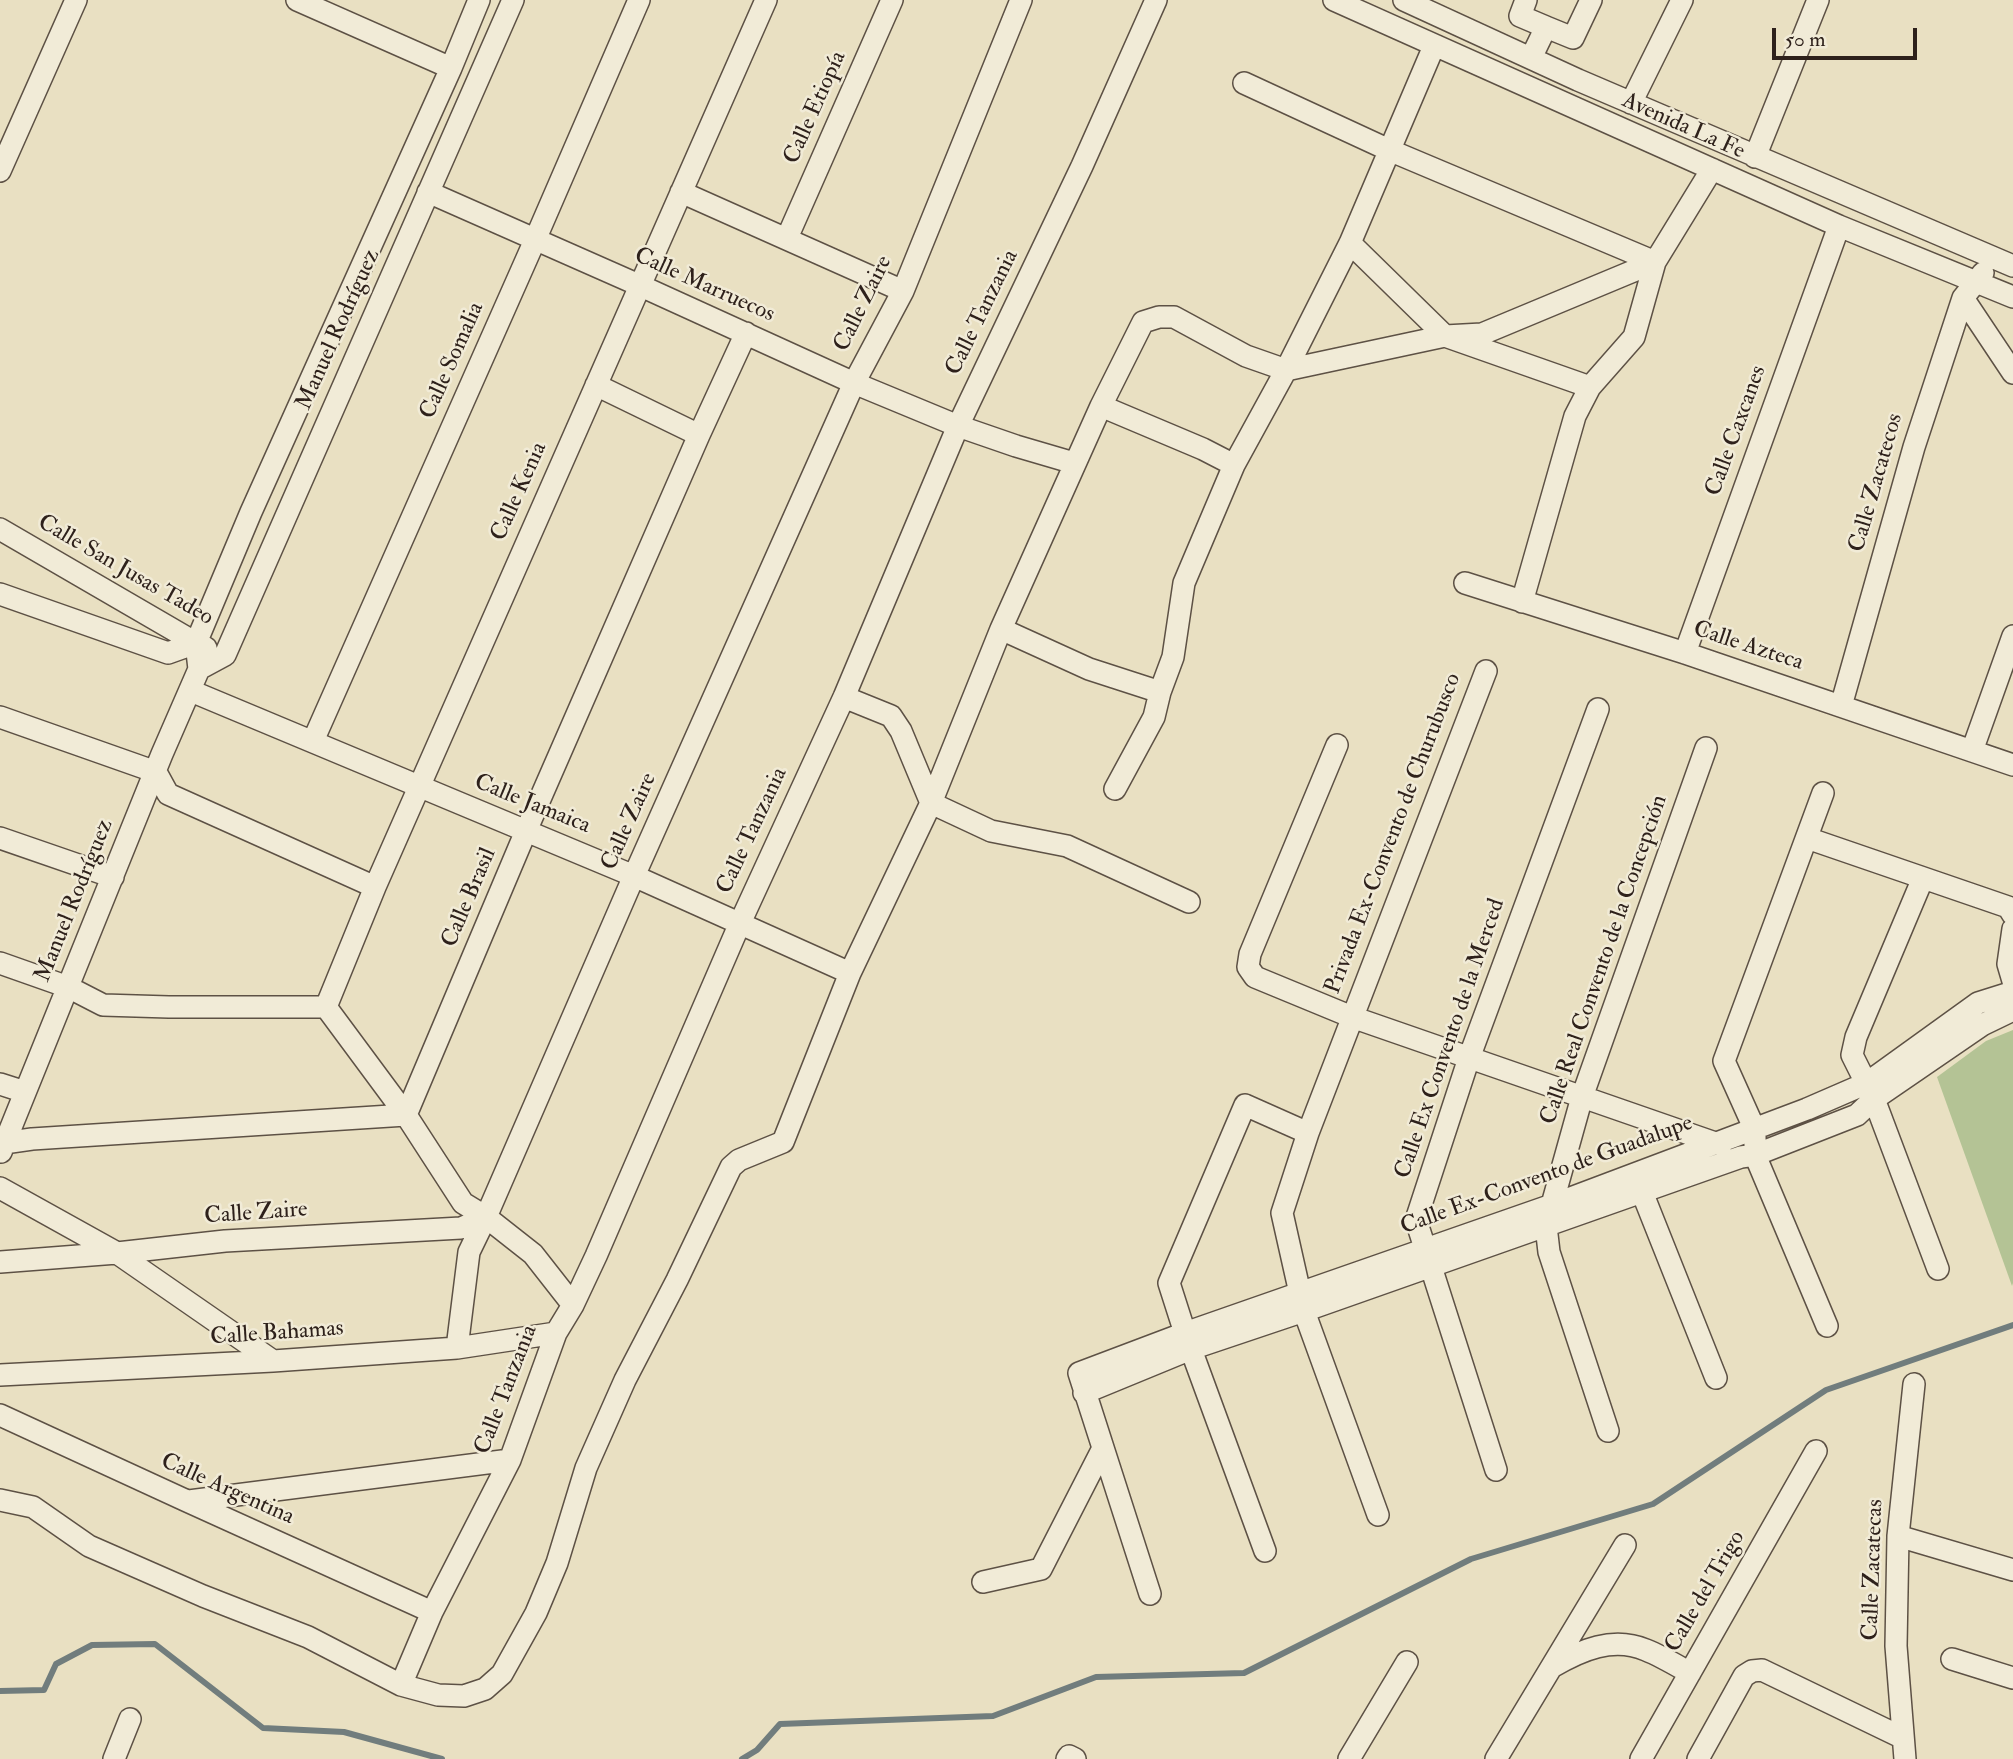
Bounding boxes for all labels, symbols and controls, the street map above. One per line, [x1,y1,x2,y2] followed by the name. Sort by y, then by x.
[1775,14,1920,58] scale bar
[1785,26,1826,53] text: 50 m
[779,47,853,169] street label: Calle Etiopía
[1617,88,1749,166] street label: Avenida La Fe
[630,243,778,329] street label: Calle Marruecos
[291,245,387,415] street label: Manuel Rodríguez
[941,246,1025,380] street label: Calle Tanzania
[829,252,899,356] street label: Calle Zaire
[415,298,491,424] street label: Calle Somalia
[1701,362,1773,500] street label: Calle Caxcanes
[1844,410,1910,556] street label: Calle Zacatecos
[486,438,554,546] street label: Calle Kenia
[32,510,218,632] street label: Calle San Jusas Tadeo
[1690,616,1806,678] street label: Calle Azteca
[1320,670,1468,998] street label: Privada Ex-Convento de Churubusco
[712,763,794,899] street label: Calle Tanzania
[470,769,594,841] street label: Calle Jamaica
[596,769,664,875] street label: Calle Zaire
[1536,792,1674,1128] street label: Calle Real Convento de la Concepción
[30,816,120,986] street label: Manuel Rodríguez
[437,844,503,952] street label: Calle Brasil
[1390,896,1512,1182] street label: Calle Ex Convento de la Merced
[1397,1110,1697,1242] street label: Calle Ex-Convento de Guadalupe
[204,1197,308,1231] street label: Calle Zaire
[209,1316,345,1352] street label: Calle Bahamas
[470,1321,544,1459] street label: Calle Tanzania
[156,1448,298,1532] street label: Calle Argentina
[1858,1499,1890,1641] street label: Calle Zacatecas
[1660,1526,1752,1658] street label: Calle del Trigo

